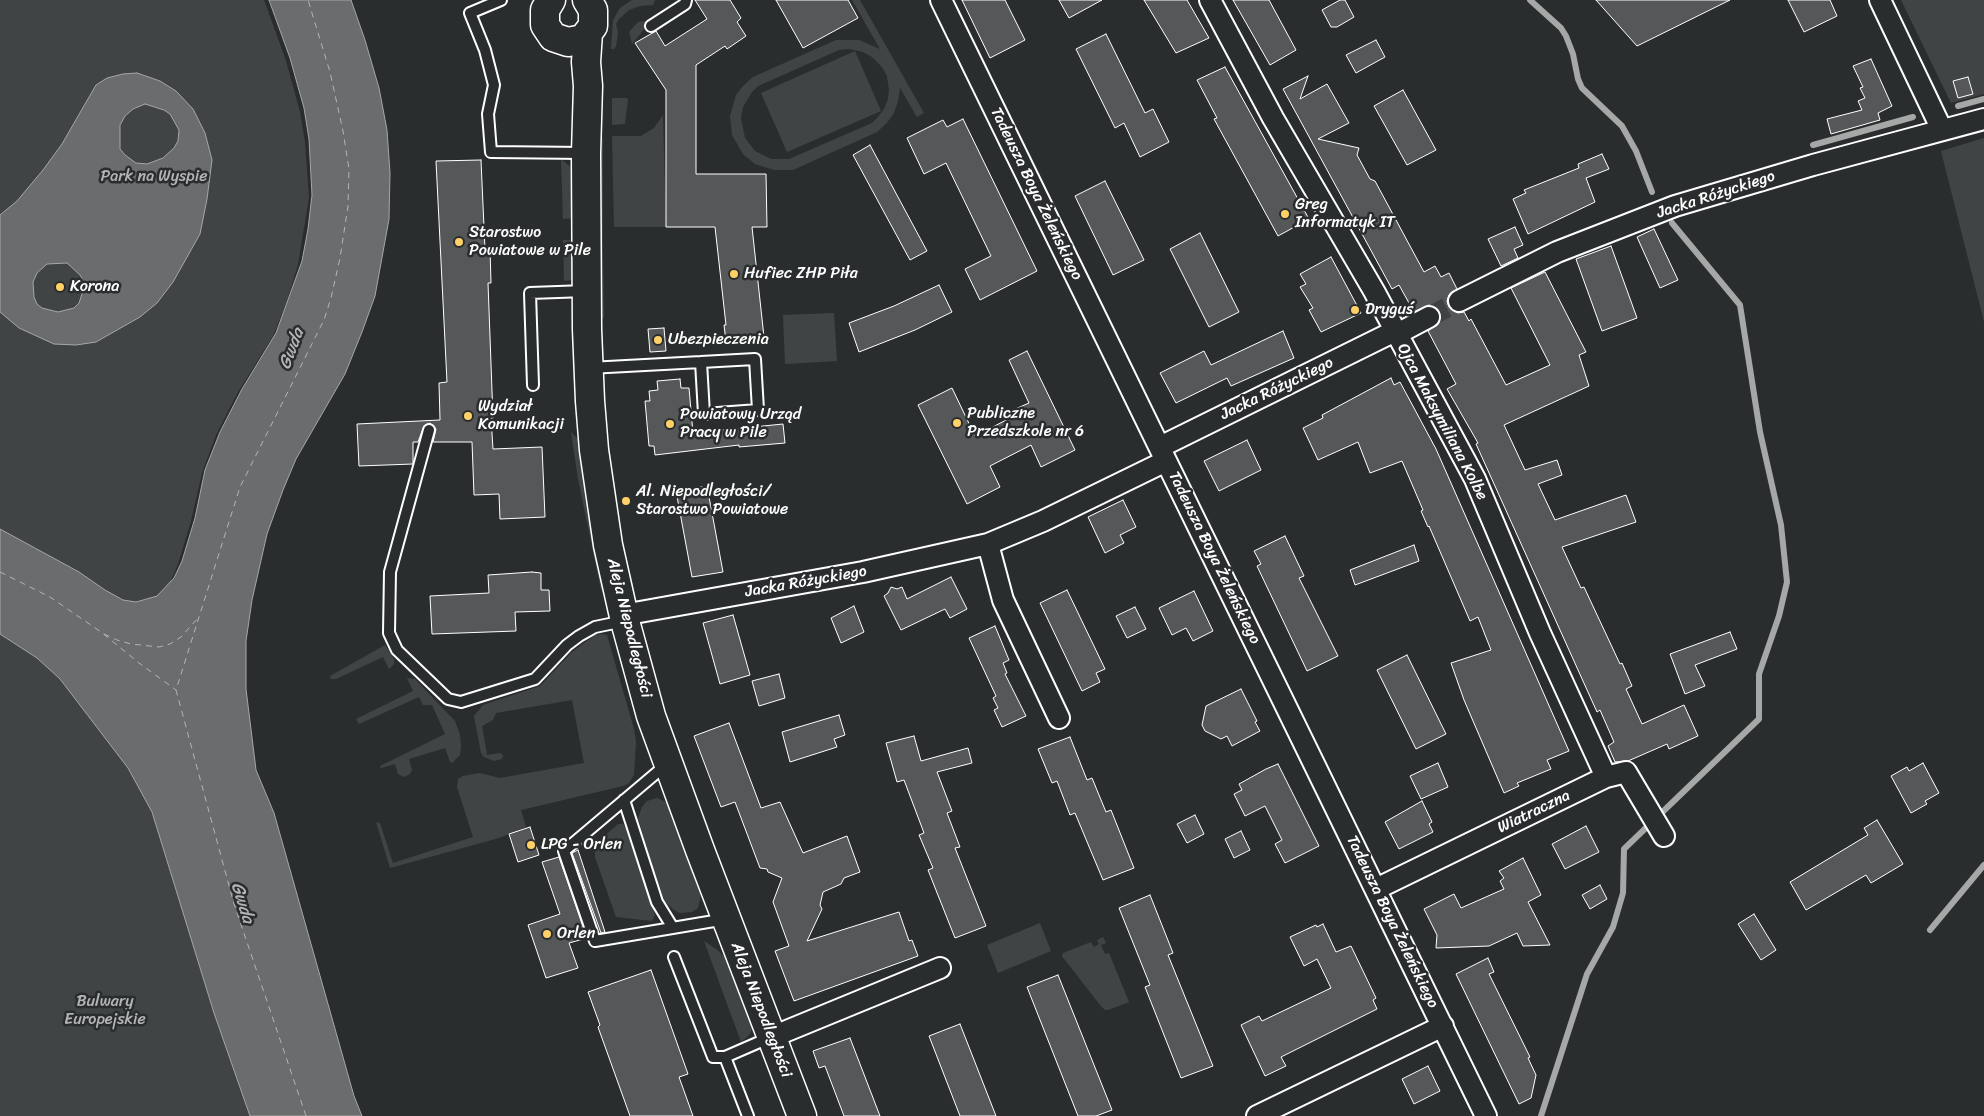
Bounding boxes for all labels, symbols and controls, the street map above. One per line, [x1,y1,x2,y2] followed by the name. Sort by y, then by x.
[986,105,1086,283] street label: Tadeusza Boya Żeleńskiego
[101,167,207,187] park label: Park na Wyspie
[1655,167,1777,223] street label: Jacka Różyckiego
[1295,195,1395,233] place label: Greg Informatyk IT
[1279,208,1291,220] marker: Greg Informatyk IT
[469,223,591,261] place label: Starostwo Powiatowe w Pile
[453,236,465,248] marker: Starostwo Powiatowe w Pile
[744,264,858,284] place label: Hufiec ZHP Piła
[728,268,740,280] marker: Hufiec ZHP Piła
[70,277,119,297] place label: Korona
[54,281,66,293] marker: Korona
[1365,300,1413,320] place label: Dryguś
[1349,304,1361,316] marker: Dryguś
[274,325,310,373] water label: Gwda
[668,330,769,350] place label: Ubezpieczenia
[652,334,664,346] marker: Ubezpieczenia
[1393,340,1491,504] street label: Ojca Maksymiliana Kolbe
[1217,353,1337,425] street label: Jacka Różyckiego
[478,397,564,435] place label: Wydział Komunikacji
[967,404,1084,442] place label: Publiczne Przedszkole nr 6
[680,405,801,443] place label: Powiatowy Urząd Pracy w Pile
[462,410,474,422] marker: Wydział Komunikacji
[951,417,963,429] marker: Publiczne Przedszkole nr 6
[664,418,676,430] marker: Powiatowy Urząd Pracy w Pile
[1164,469,1264,647] street label: Tadeusza Boya Żeleńskiego
[636,482,788,520] place label: Al. Niepodległości/ Starostwo Powiatowe
[620,495,632,507] marker: Al. Niepodległości/ Starostwo Powiatowe
[602,556,656,700] street label: Aleja Niepodległości
[744,562,868,602] street label: Jacka Różyckiego
[1494,786,1574,838] street label: Wiatraczna
[1342,833,1442,1011] street label: Tadeusza Boya Żeleńskiego
[541,835,622,855] place label: LPG - Orlen
[525,839,537,851] marker: LPG - Orlen
[226,880,258,926] water label: Gwda
[557,924,595,944] place label: Orlen
[541,928,553,940] marker: Orlen
[726,940,796,1080] street label: Aleja Niepodległości
[64,992,146,1030] park label: Bulwary Europejskie

